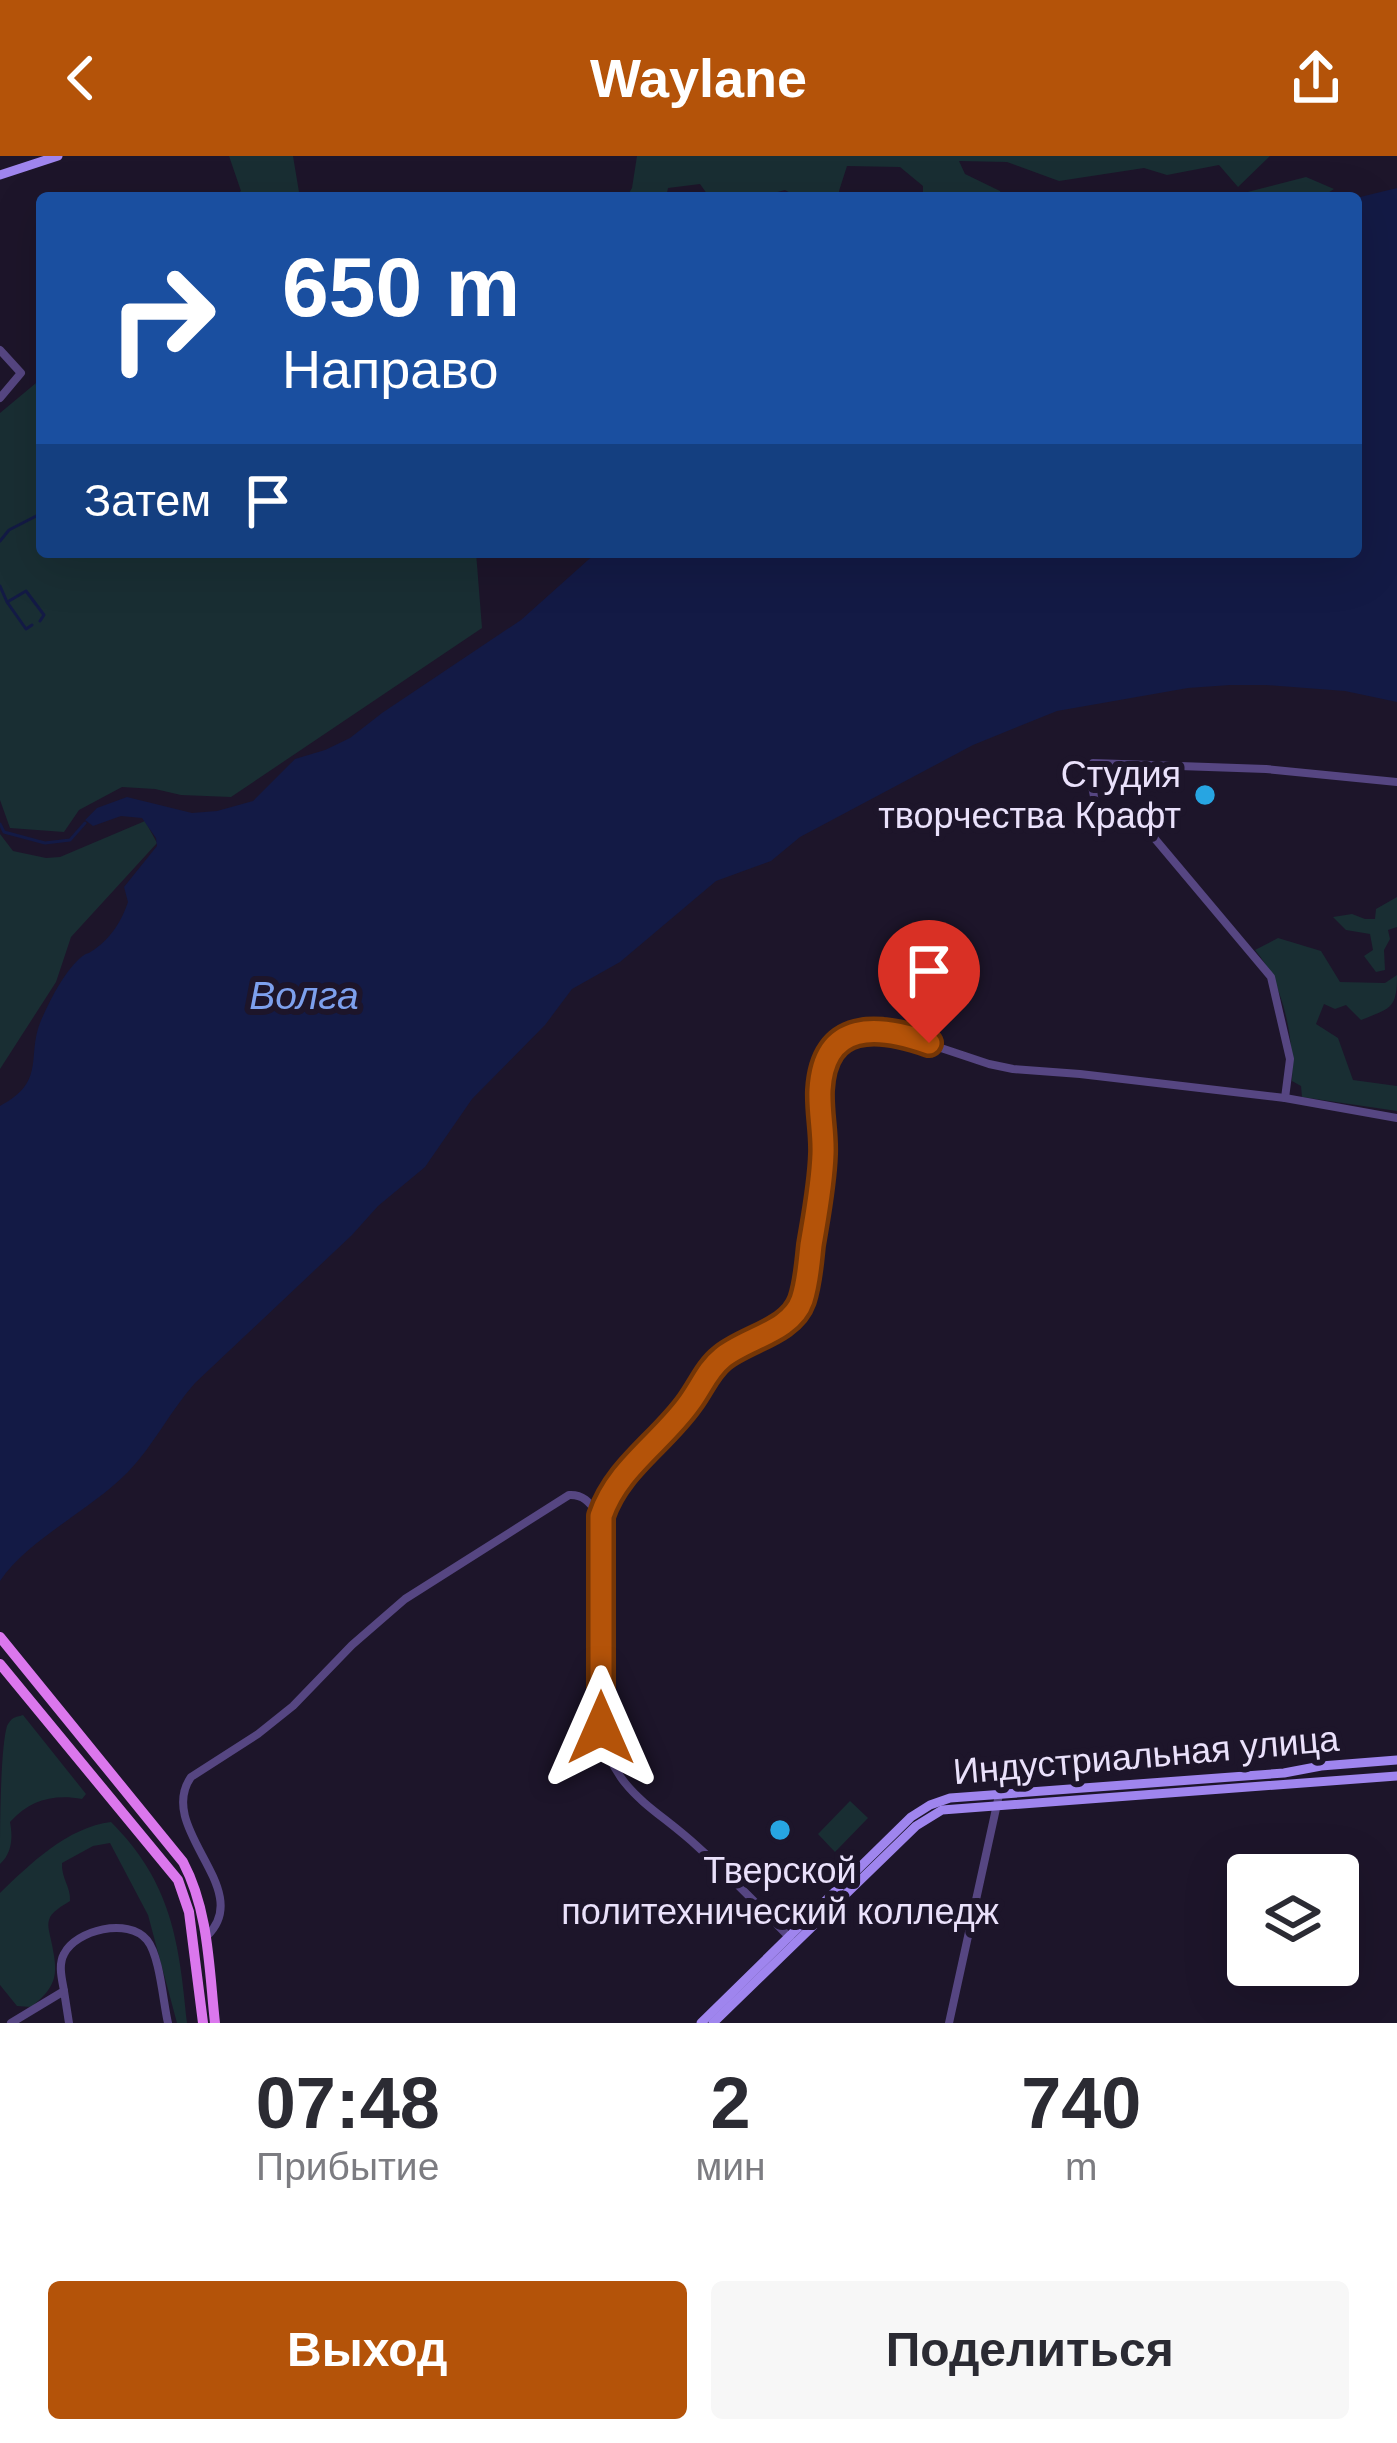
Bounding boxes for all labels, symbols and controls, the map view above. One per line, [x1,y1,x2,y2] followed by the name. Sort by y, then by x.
[48,45,114,111] icon: back
[1283,45,1349,111] icon: share
[590,48,807,108] text: Waylane
[84,240,240,396] icon: right
[282,240,520,334] text: 650 m
[282,339,498,399] text: Направо
[235,468,301,534] icon: arrive
[84,475,211,526] text: Затем
[878,754,1181,836] place label: Студия творчества Крафт
[1192,782,1218,808] marker: Студия творчества Крафт
[878,920,980,1043] pin
[896,938,962,1004] icon: arrive
[249,974,359,1017] water label: Волга
[538,1665,664,1791] position arrow
[951,1718,1342,1792] street label: Индустриальная улица
[767,1817,793,1843] marker: Тверской политехнический колледж
[561,1850,999,1932] place label: Тверской политехнический колледж
[1227,1854,1359,1986] map controls
[1227,1854,1359,1986] button: layers
[256,2063,440,2143] text: 07:48
[710,2063,751,2143] text: 2
[1021,2063,1141,2143] text: 740
[256,2145,439,2188] text: Прибытие
[695,2145,766,2188] text: мин
[1065,2145,1098,2188] text: m
[48,2281,687,2419] button: Выход
[711,2281,1349,2419] button: Поделиться

